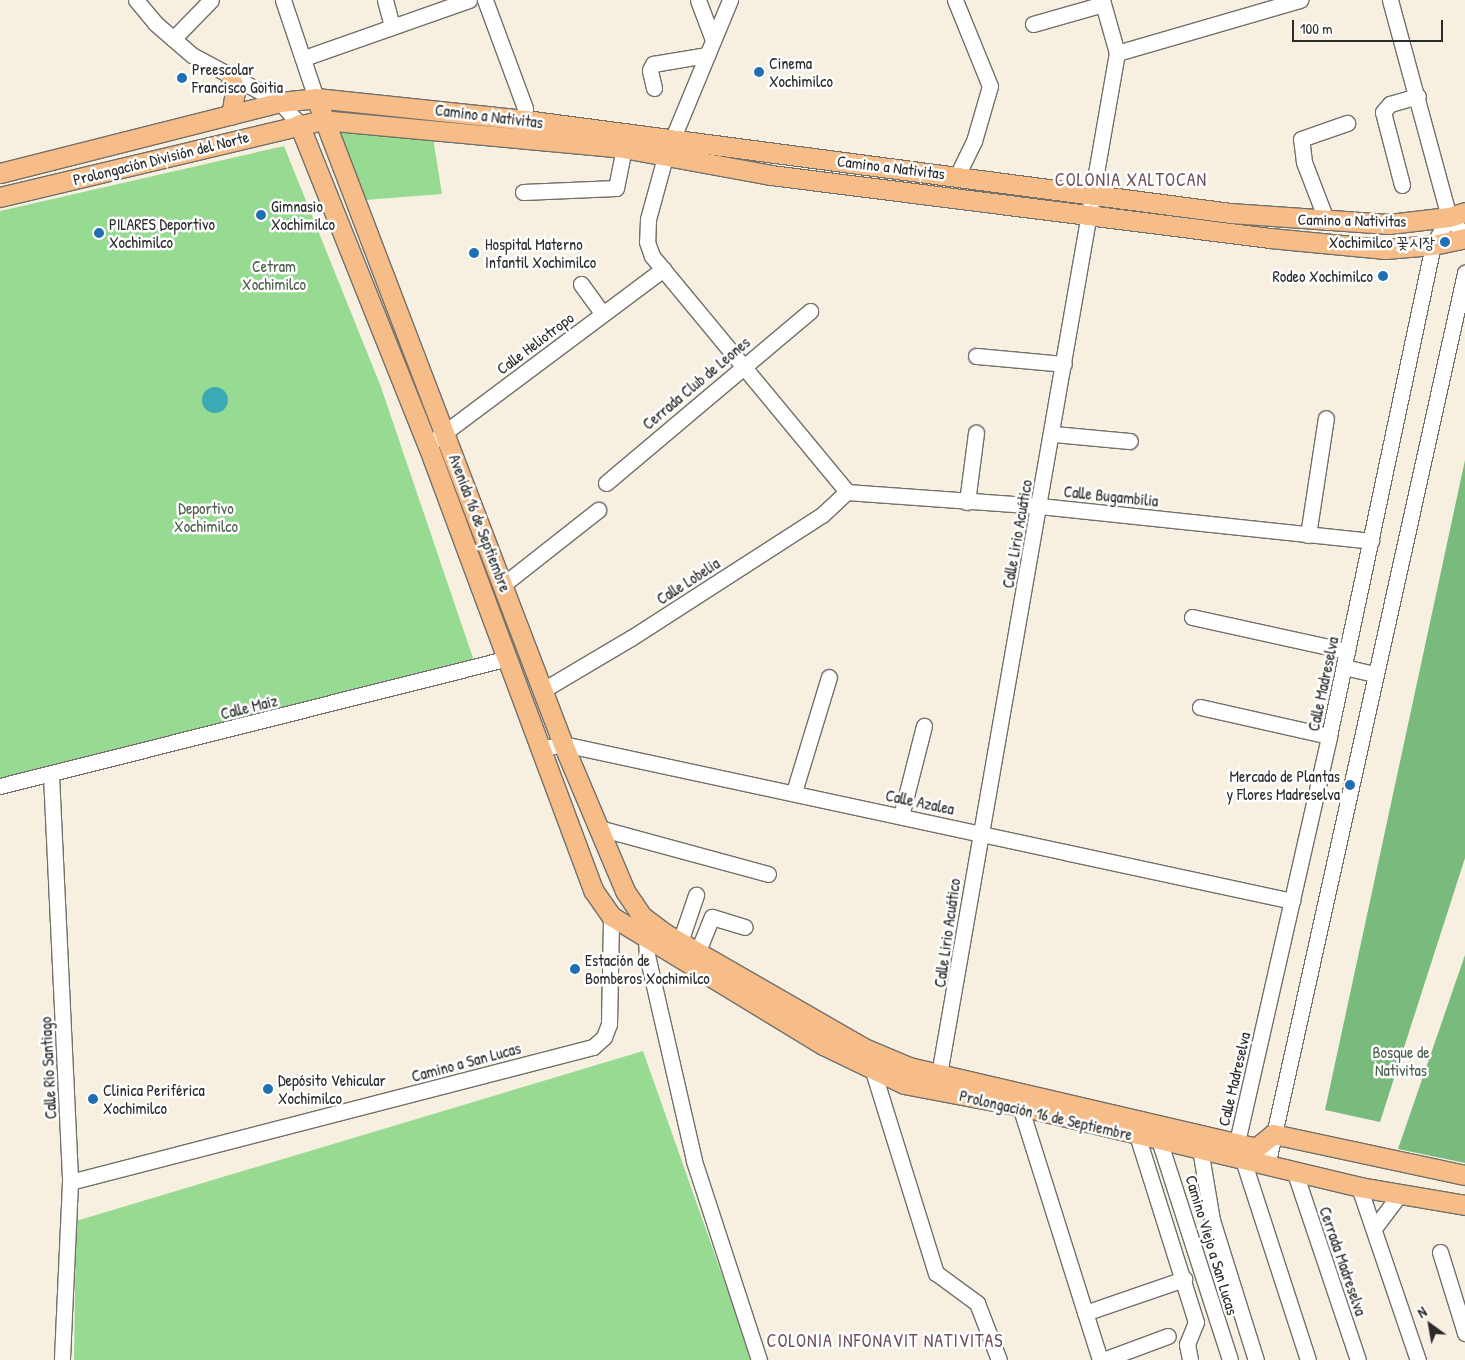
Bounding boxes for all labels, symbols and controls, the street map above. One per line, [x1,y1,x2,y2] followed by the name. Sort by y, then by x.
[1295,10,1446,42] scale bar
[1300,18,1333,39] text: 100 m
[769,53,833,91] place label: Cinema Xochimilco
[192,59,283,97] place label: Preescolar Francisco Goitia
[753,66,765,78] marker: Cinema Xochimilco
[176,72,188,84] marker: Preescolar Francisco Goitia
[434,100,544,132] street label: Camino a Nativitas
[71,127,251,189] street label: Prolongación División del Norte
[836,151,946,183] street label: Camino a Nativitas
[1053,169,1209,191] district label: COLONIA XALTOCAN
[271,196,335,234] place label: Gimnasio Xochimilco
[255,209,267,221] marker: Gimnasio Xochimilco
[1298,209,1406,231] street label: Camino a Nativitas
[109,214,215,252] place label: PILARES Deportivo Xochimilco
[93,227,105,239] marker: PILARES Deportivo Xochimilco
[1329,232,1435,252] place label: Xochimilco 꽃시장
[485,234,596,272] place label: Hospital Materno Infantil Xochimilco
[1439,236,1451,248] marker: Xochimilco 꽃시장
[467,246,481,260] marker: Hospital Materno Infantil Xochimilco
[242,256,306,294] park label: Cetram Xochimilco
[1273,266,1373,286] place label: Rodeo Xochimilco
[1377,270,1389,282] marker: Rodeo Xochimilco
[493,308,577,378] street label: Calle Heliotropo
[638,332,754,434] street label: Cerrada Club de Leones
[445,452,515,594] street label: Avenida 16 de Septiembre
[998,478,1036,590] street label: Calle Lirio Acuático
[1063,481,1159,511] street label: Calle Bugambilia
[174,498,238,536] park label: Deportivo Xochimilco
[653,553,723,609] street label: Calle Lobelia
[1304,635,1342,733] street label: Calle Madreselva
[218,691,280,723] street label: Calle Maíz
[1226,766,1340,804] place label: Mercado de Plantas y Flores Madreselva
[1344,779,1356,791] marker: Mercado de Plantas y Flores Madreselva
[884,785,956,819] street label: Calle Azalea
[930,877,964,989] street label: Calle Lirio Acuático
[585,950,710,988] place label: Estación de Bomberos Xochimilco
[569,963,581,975] marker: Estación de Bomberos Xochimilco
[36,1016,60,1120] street label: Calle Río Santiago
[1214,1030,1254,1128] street label: Calle Madreselva
[409,1038,523,1086] street label: Camino a San Lucas
[1372,1042,1430,1080] park label: Bosque de Nativitas
[278,1070,386,1108] place label: Depósito Vehicular Xochimilco
[103,1080,205,1118] place label: Clínica Periférica Xochimilco
[262,1083,274,1095] marker: Depósito Vehicular Xochimilco
[958,1086,1134,1144] street label: Prolongación 16 de Septiembre
[87,1093,99,1105] marker: Clínica Periférica Xochimilco
[1182,1173,1242,1317] street label: Camino Viejo a San Lucas
[1315,1204,1371,1318] street label: Cerrada Madreselva
[1405,1300,1455,1350] north arrow
[1414,1302,1430,1322] text: N
[763,1330,1007,1352] district label: COLONIA INFONAVIT NATIVITAS

